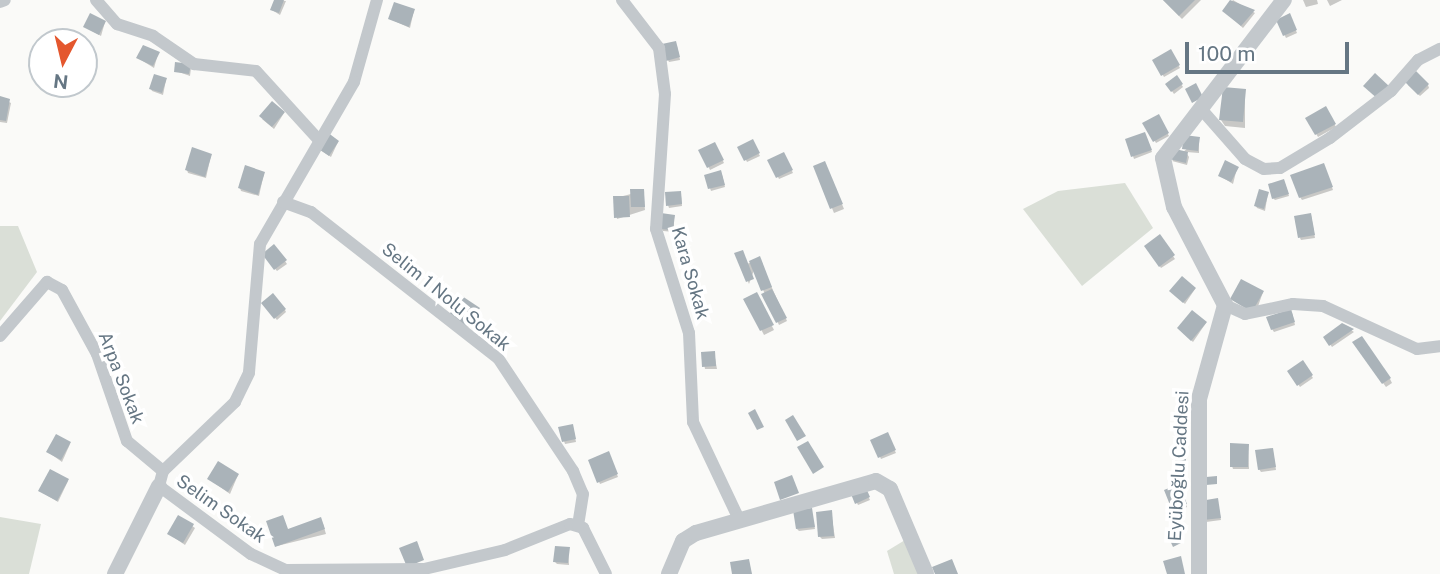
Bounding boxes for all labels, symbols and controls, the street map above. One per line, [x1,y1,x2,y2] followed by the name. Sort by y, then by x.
[28,28,98,98] north arrow
[1188,28,1352,72] scale bar
[1198,41,1255,66] text: 100 m
[52,70,69,94] text: N
[666,224,714,322] street label: Kara Sokak
[377,238,515,356] street label: Selim 1 Nolu Sokak
[94,329,148,427] street label: Arpa Sokak
[1164,390,1194,542] street label: Eyüboğlu Caddesi
[172,470,270,548] street label: Selim Sokak

